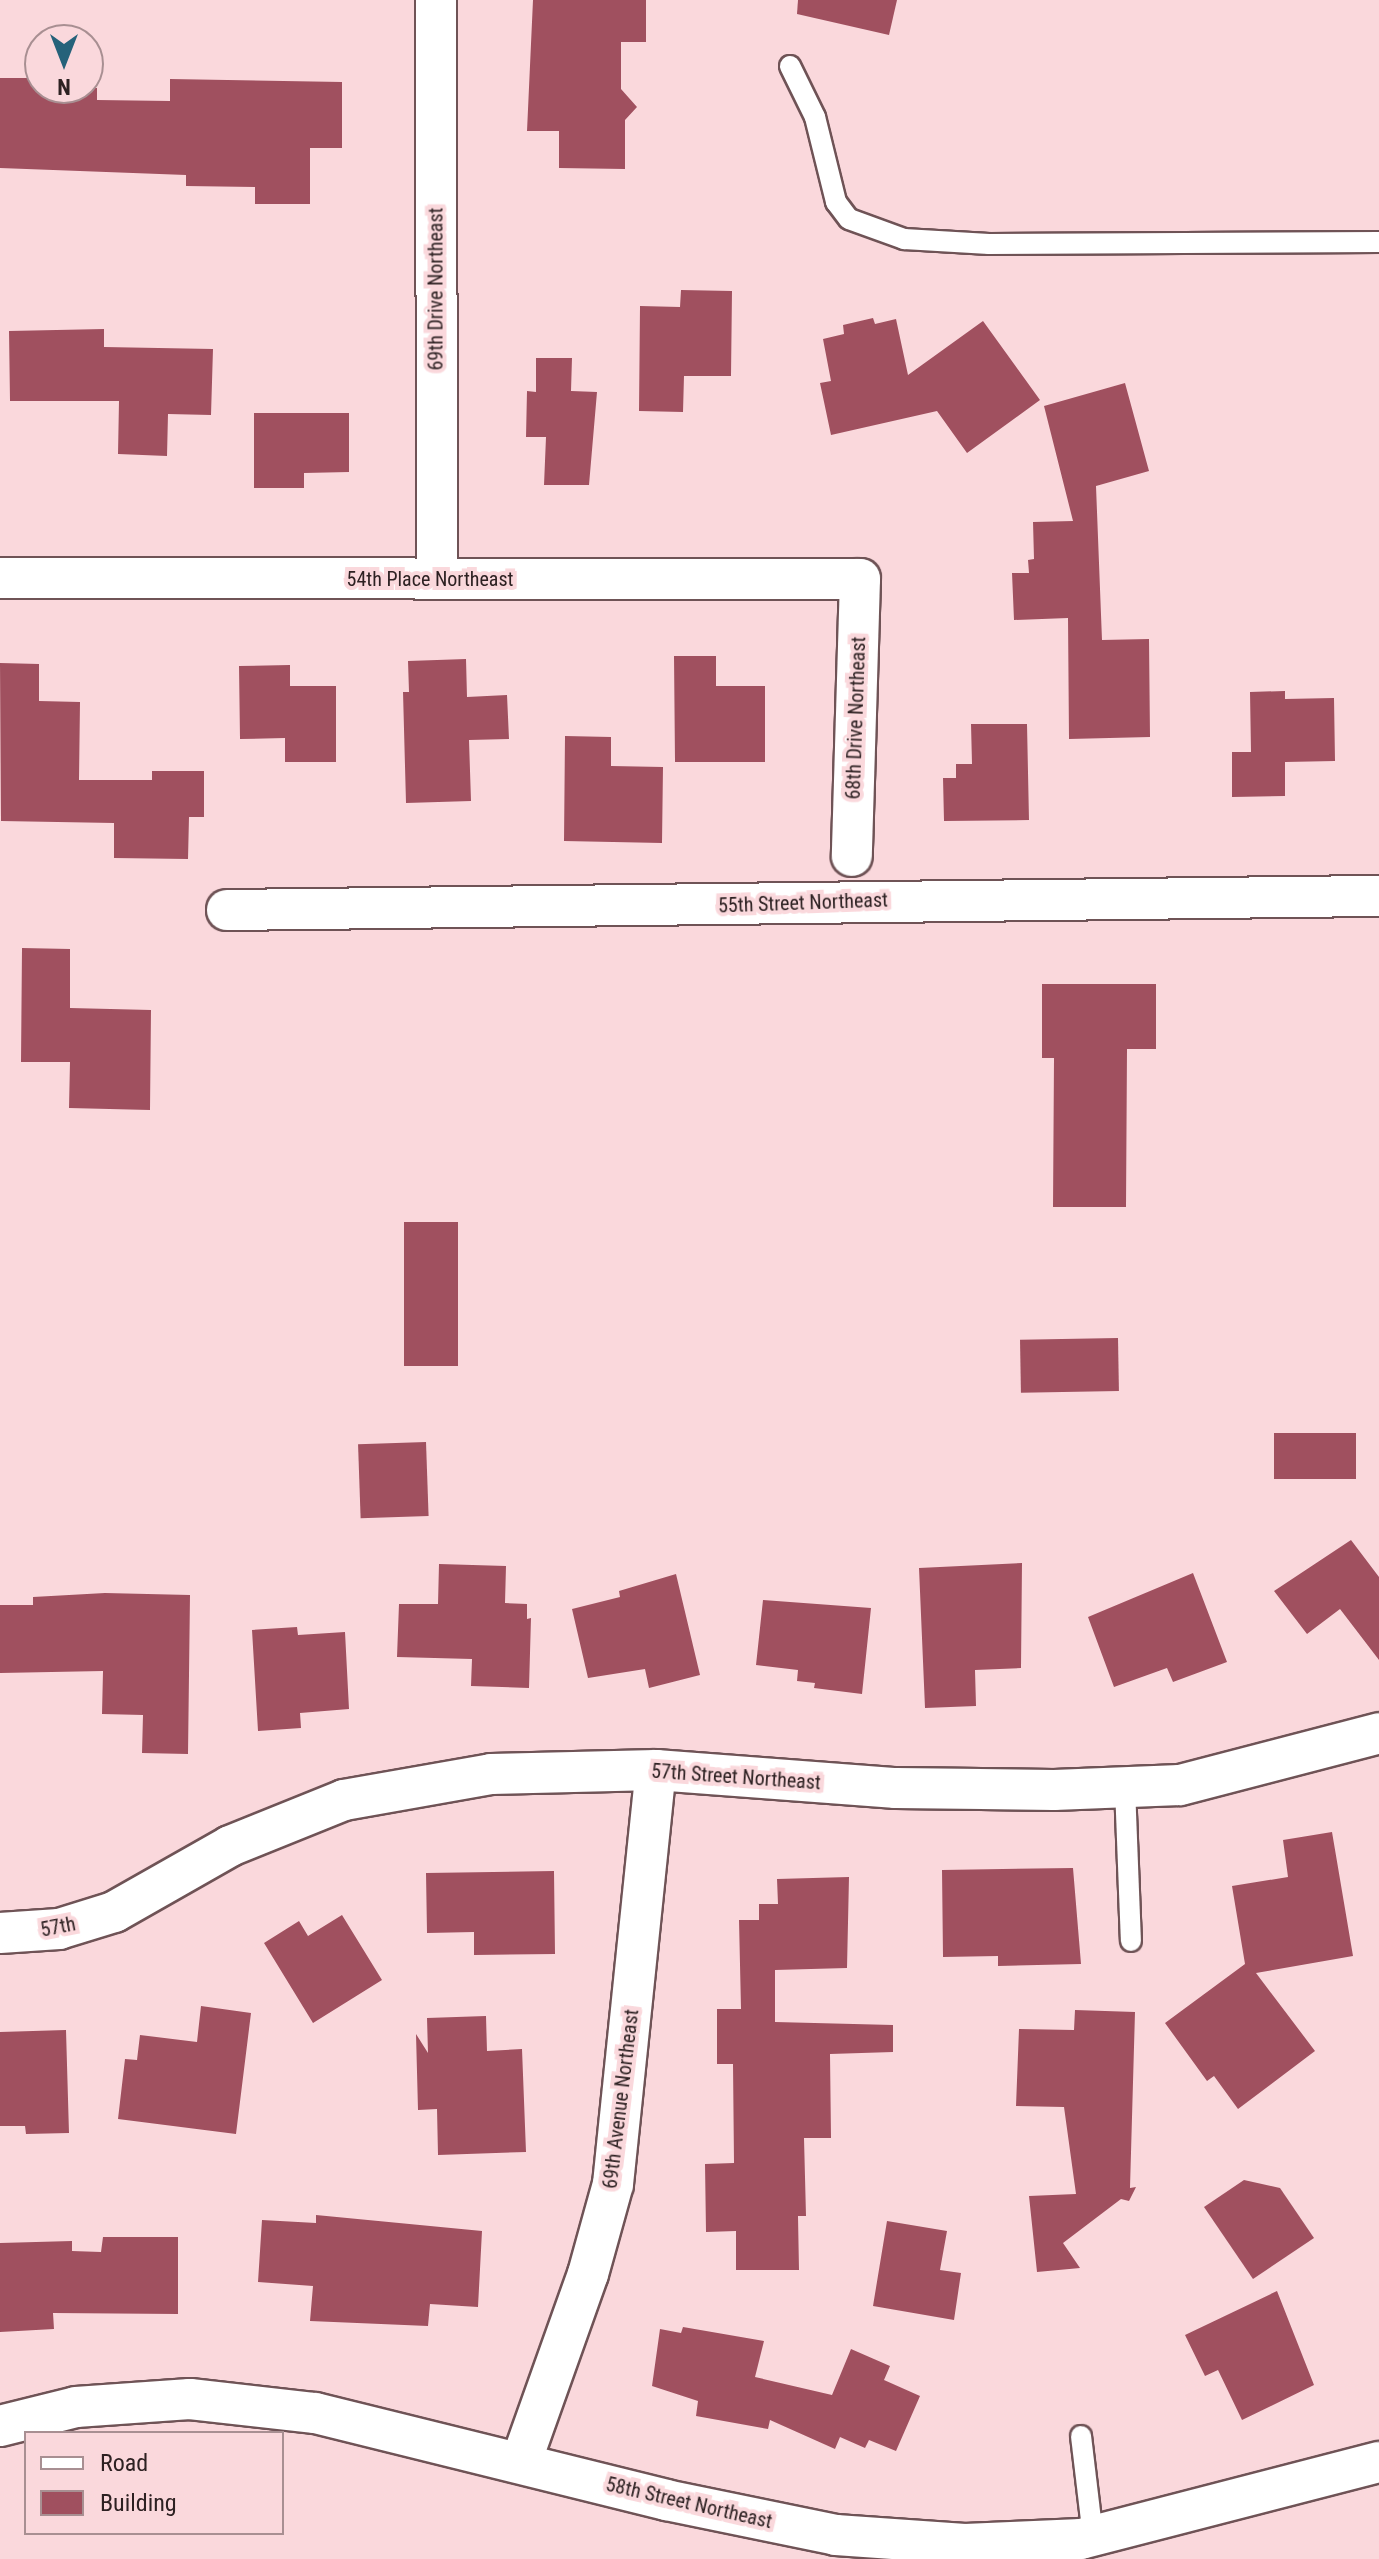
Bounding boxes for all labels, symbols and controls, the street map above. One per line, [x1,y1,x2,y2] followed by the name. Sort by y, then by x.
[24,24,104,104] north arrow
[57,74,71,99] text: N
[424,208,448,370] street label: 69th Drive Northeast
[347,567,513,591] street label: 54th Place Northeast
[841,636,871,800] street label: 68th Drive Northeast
[718,888,888,918] street label: 55th Street Northeast
[650,1759,822,1795] street label: 57th Street Northeast
[38,1912,78,1942] street label: 57th
[598,2008,644,2190] street label: 69th Avenue Northeast
[24,2431,284,2535] legend
[100,2449,148,2477] text: Road
[604,2472,774,2534] street label: 58th Street Northeast
[100,2489,177,2517] text: Building

